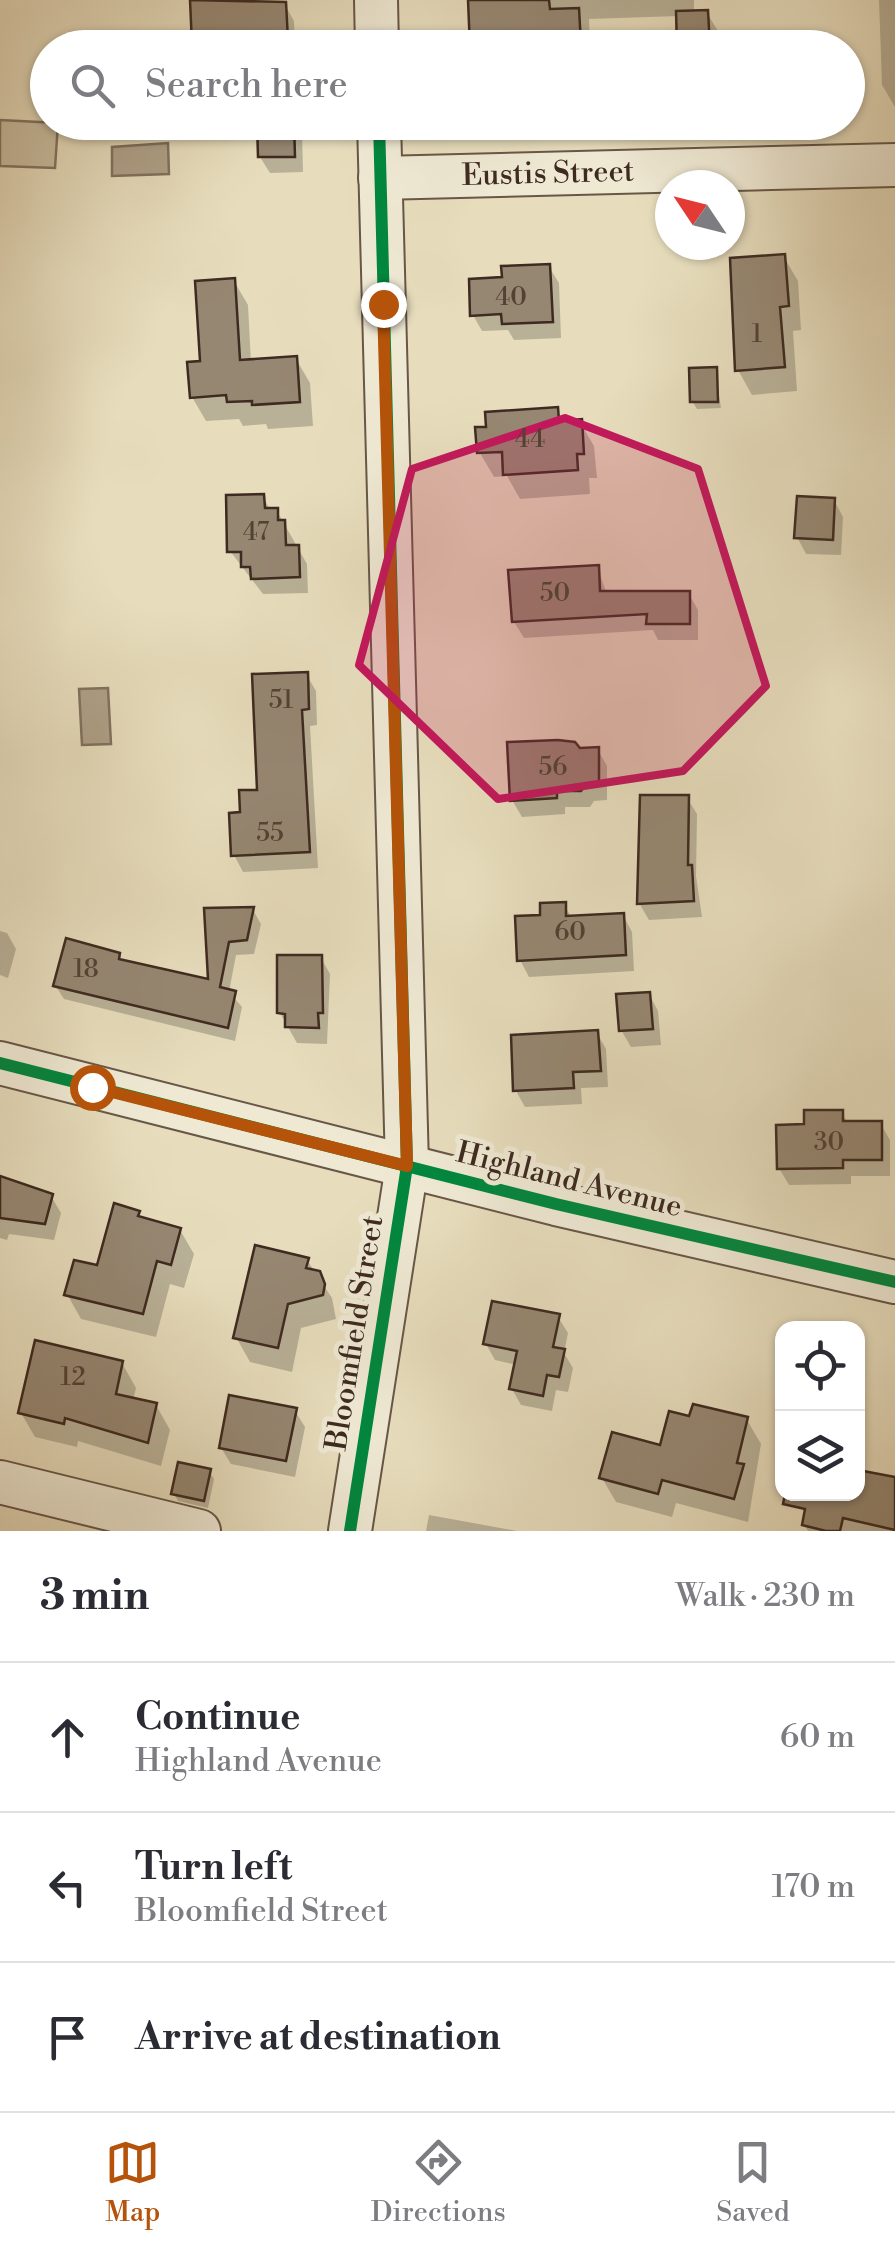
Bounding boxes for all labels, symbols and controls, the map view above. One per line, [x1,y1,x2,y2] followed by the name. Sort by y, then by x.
[30,30,865,140] search box
[65,58,120,113] icon: search
[145,62,348,109] text: Search here
[461,153,635,195] street label: Eustis Street
[655,170,745,260] north arrow
[361,282,407,328] route end
[495,282,527,313] house number: 40
[752,319,763,350] house number: 1
[515,424,545,455] house number: 44
[243,517,270,548] house number: 47
[540,578,570,609] house number: 50
[269,685,293,716] house number: 51
[539,752,567,783] house number: 56
[256,818,284,849] house number: 55
[554,917,586,948] house number: 60
[73,954,99,985] house number: 18
[70,1065,116,1111] route start
[814,1127,844,1158] house number: 30
[452,1134,686,1226] street label: Highland Avenue
[318,1213,392,1454] street label: Bloomfield Street
[775,1321,865,1501] map controls
[775,1321,865,1411] button: locate
[60,1362,86,1393] house number: 12
[775,1411,865,1501] button: layers
[40,1570,149,1623] text: 3 min
[675,1576,855,1616] text: Walk · 230 m
[135,1694,300,1741] text: Continue
[40,1710,95,1765] icon: ahead
[780,1717,855,1757] text: 60 m
[135,1741,382,1781] text: Highland Avenue
[135,1844,292,1891] text: Turn left
[40,1860,95,1915] icon: left
[772,1867,855,1907] text: 170 m
[135,1891,388,1931] text: Bloomfield Street
[40,2010,95,2065] icon: arrive
[135,2014,501,2061] text: Arrive at destination
[105,2135,160,2230] tab: Map
[371,2135,506,2230] tab: Directions
[716,2135,790,2230] tab: Saved

